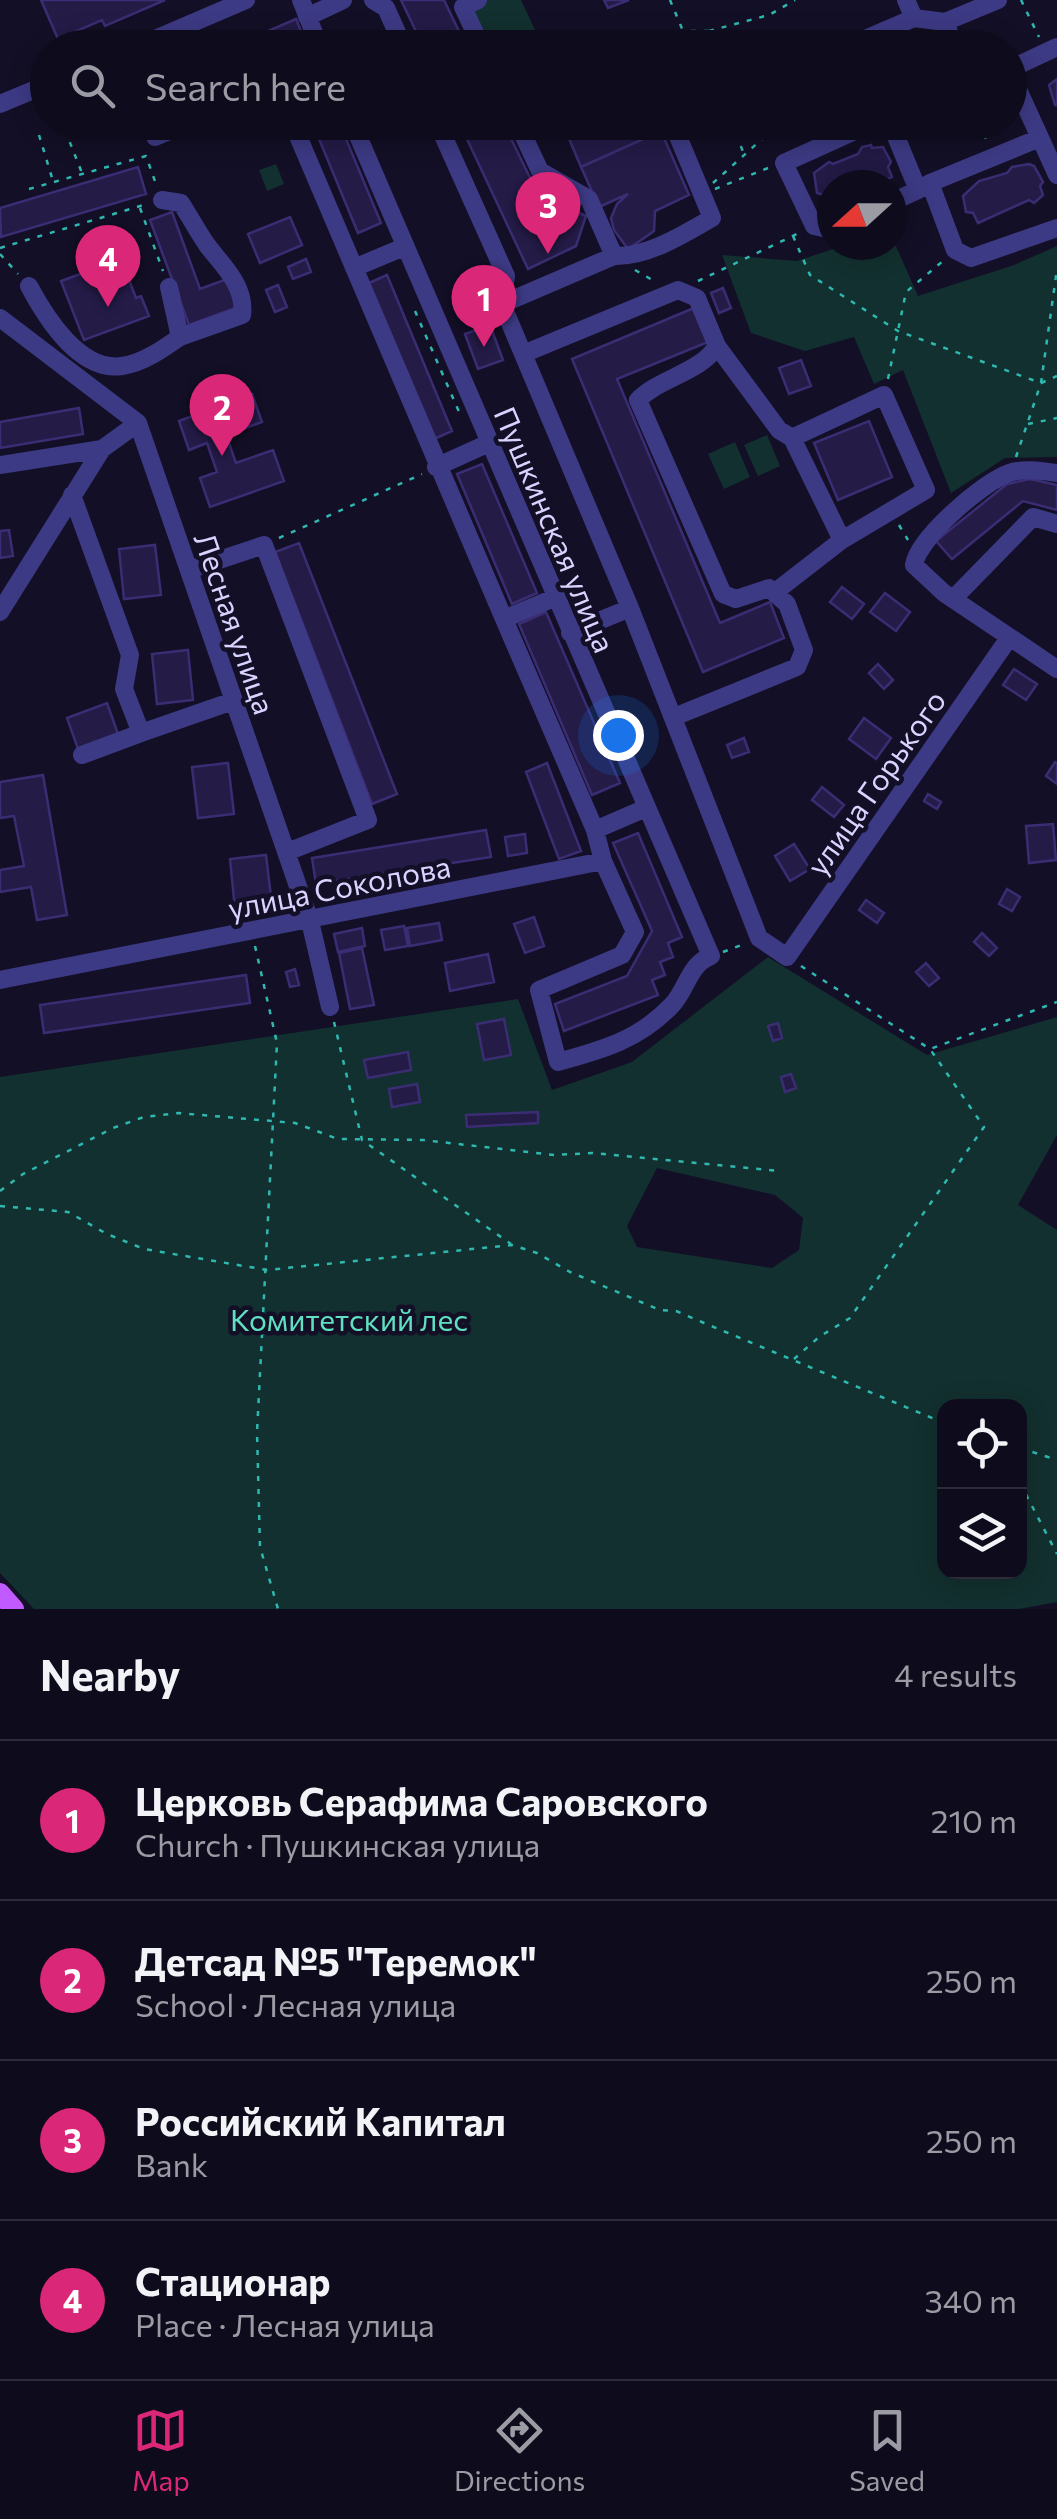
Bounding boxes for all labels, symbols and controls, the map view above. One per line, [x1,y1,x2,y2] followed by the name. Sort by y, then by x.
[30,30,1027,140] search box
[65,58,120,113] icon: search
[145,62,346,109] text: Search here
[817,170,907,260] north arrow
[516,172,580,254] pin: 3
[76,224,140,307] pin: 4
[452,264,516,347] pin: 1
[190,374,254,456] pin: 2
[488,401,624,657] street label: Пушкинская улица
[188,527,284,719] street label: Лесная улица
[797,682,953,882] street label: улица Горького
[593,710,644,761] your location
[225,846,453,926] street label: улица Соколова
[230,1300,468,1337] park label: Комитетский лес
[937,1399,1027,1579] map controls
[937,1399,1027,1489] button: locate
[937,1489,1027,1579] button: layers
[40,1648,180,1700] text: Nearby
[894,1654,1017,1694] text: 4 results
[135,1777,708,1824] text: Церковь Серафима Саровского
[65,1800,80,1840] text: 1
[931,1800,1017,1840] text: 210 m
[135,1824,540,1864] text: Church · Пушкинская улица
[135,1937,537,1984] text: Детсад №5 "Теремок"
[63,1960,82,2000] text: 2
[926,1960,1017,2000] text: 250 m
[135,1984,456,2024] text: School · Лесная улица
[135,2097,506,2144] text: Российский Капитал
[63,2120,82,2160] text: 3
[926,2120,1017,2160] text: 250 m
[135,2144,208,2184] text: Bank
[135,2257,331,2304] text: Стационар
[63,2280,82,2320] text: 4
[925,2280,1017,2320] text: 340 m
[135,2304,435,2344] text: Place · Лесная улица
[132,2403,190,2497] tab: Map
[454,2403,585,2497] tab: Directions
[849,2403,925,2497] tab: Saved

